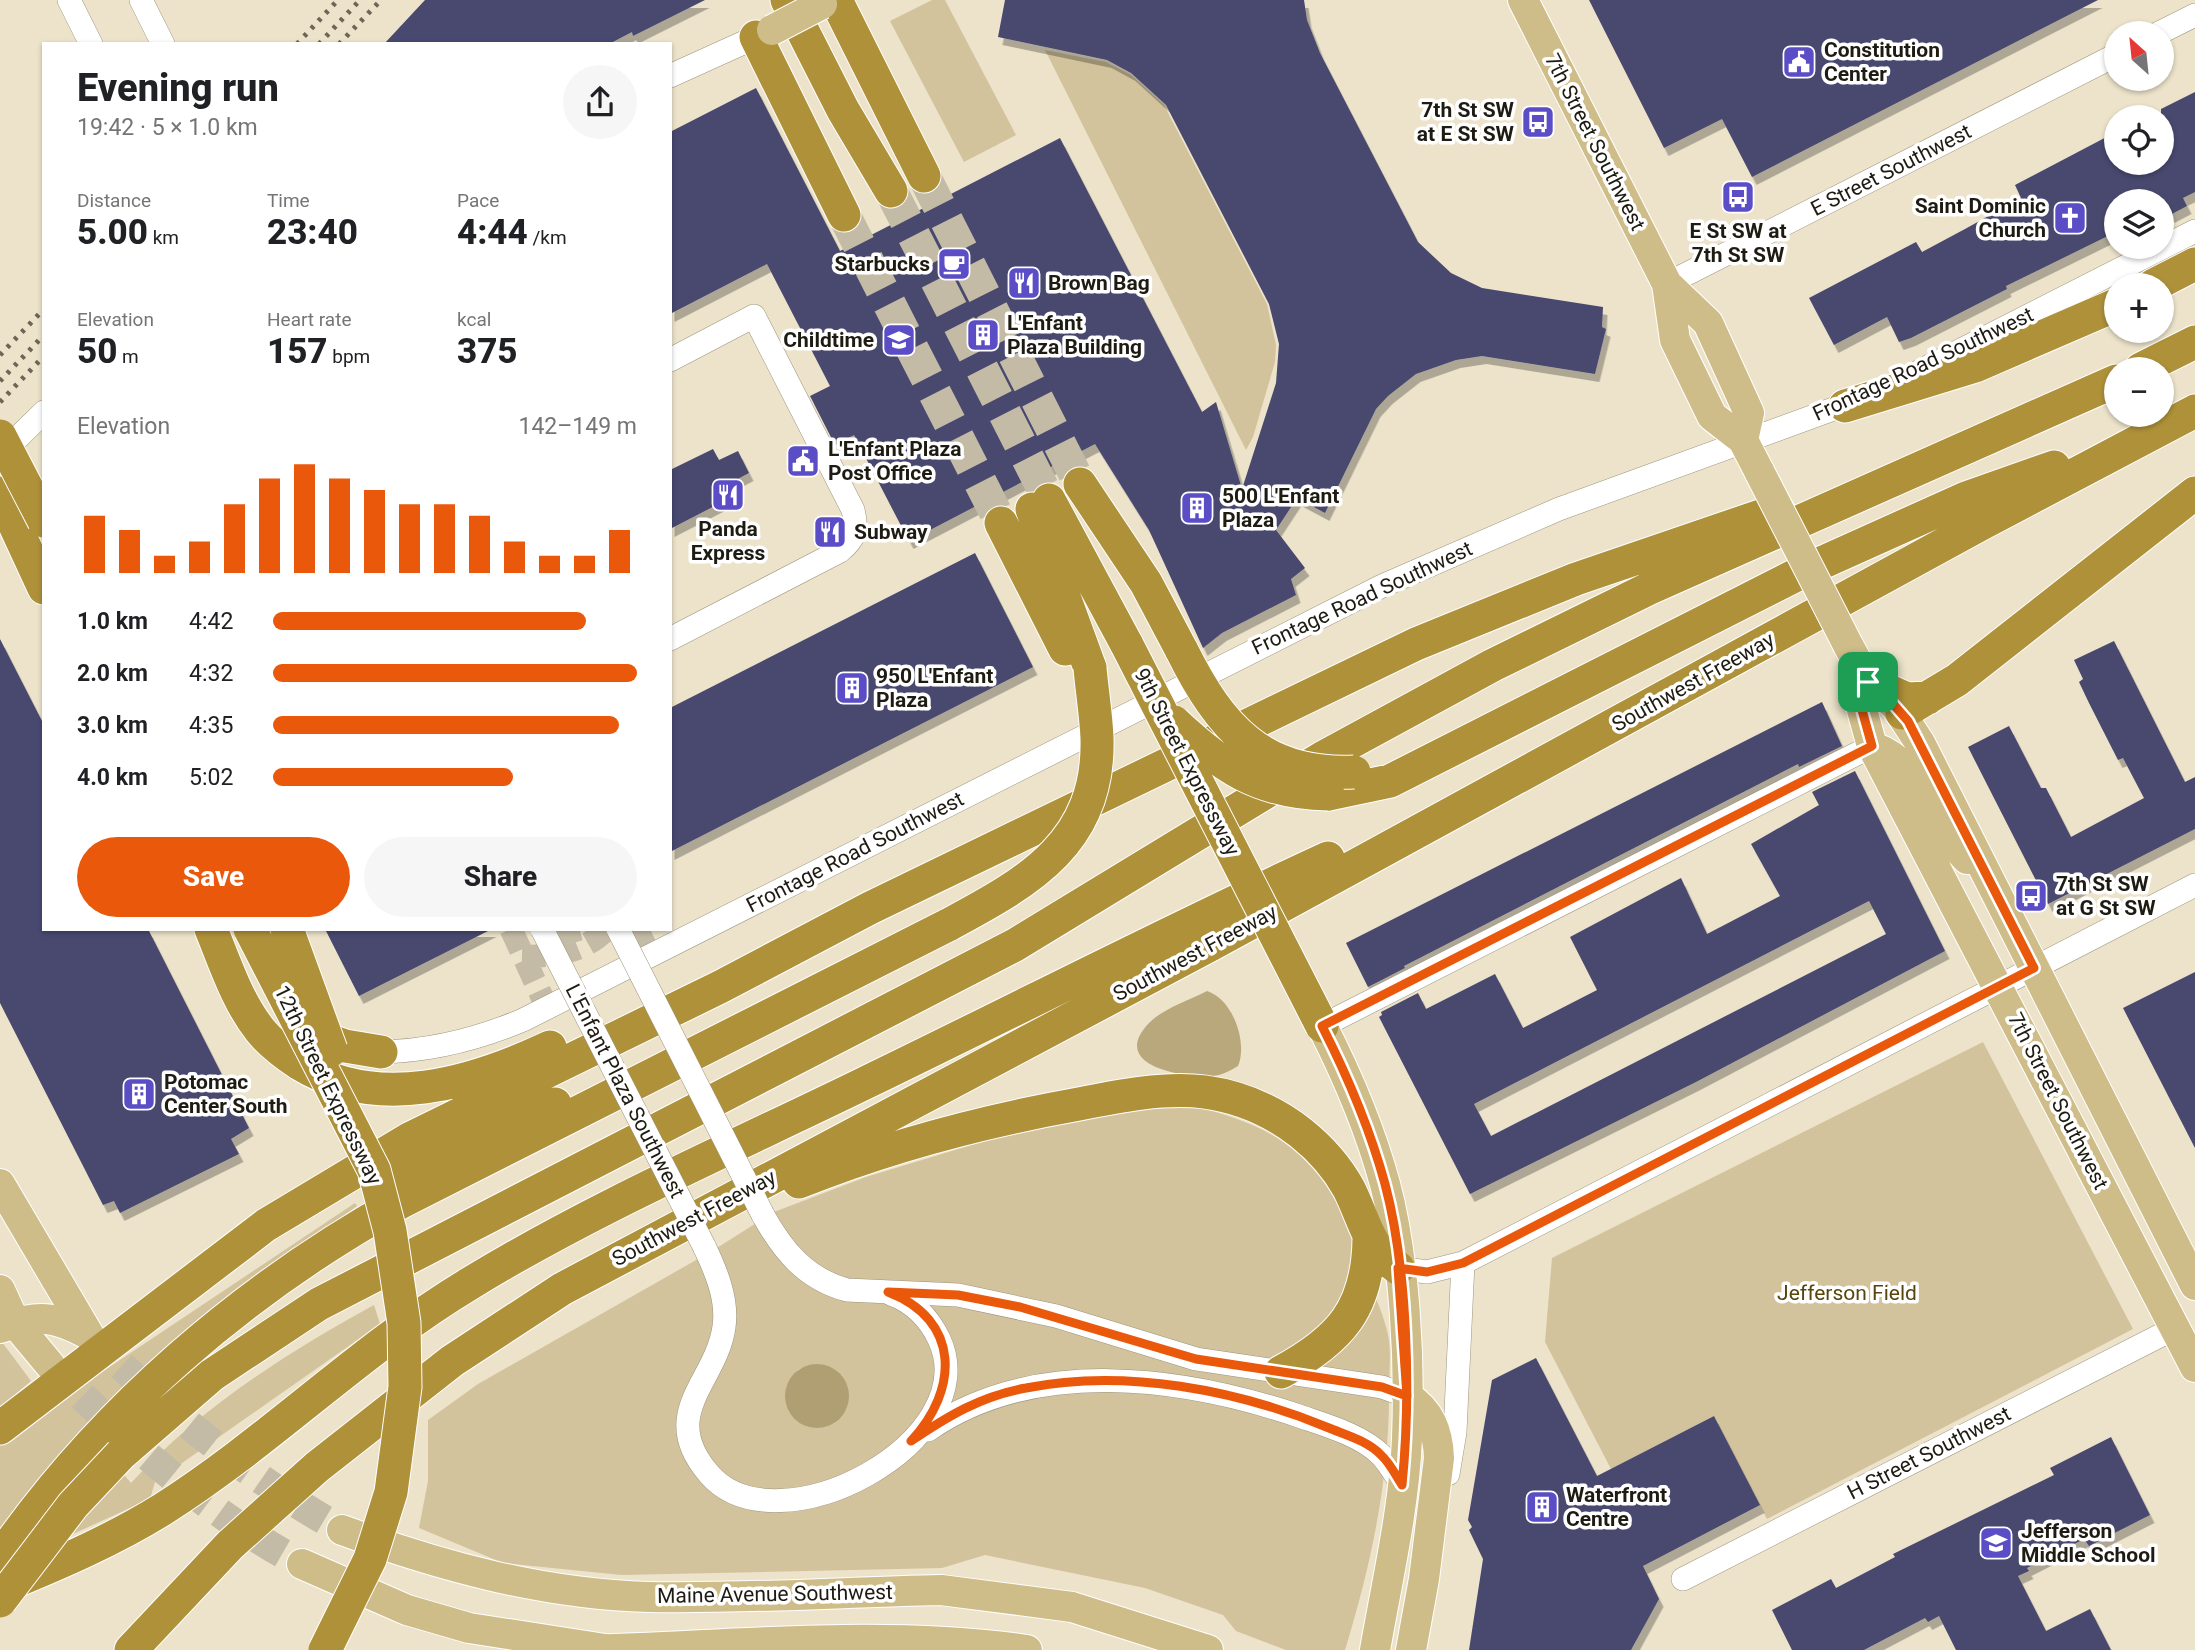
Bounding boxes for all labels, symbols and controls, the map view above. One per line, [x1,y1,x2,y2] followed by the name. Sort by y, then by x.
[2104,21,2174,91] north arrow
[2104,21,2174,427] map controls
[1824,38,1940,86] place label: Constitution Center
[1780,43,1818,81] public building icon: Constitution Center
[1540,50,1650,234] street label: 7th Street Southwest
[563,65,637,139] button: share
[77,66,279,110] text: Evening run
[1417,98,1515,146] place label: 7th St SW at E St SW
[1519,103,1557,141] bus stop icon: 7th St SW at E St SW
[2104,105,2174,175] button: locate
[77,114,258,141] text: 19:42 · 5 × 1.0 km
[1807,119,1975,221] street label: E Street Southwest
[1719,178,1757,216] bus stop icon: E St SW at 7th St SW
[77,189,151,212] text: Distance
[267,189,310,212] text: Time
[457,189,499,212] text: Pace
[2104,189,2174,259] button: layers
[1915,194,2046,242] place label: Saint Dominic Church
[2051,199,2089,237] church icon: Saint Dominic Church
[77,212,148,253] text: 5.00
[267,212,358,253] text: 23:40
[457,212,528,253] text: 4:44
[1689,219,1787,267] place label: E St SW at 7th St SW
[148,226,179,249] text: km
[528,226,567,249] text: /km
[935,245,973,283] cafe icon: Starbucks
[835,252,930,276] place label: Starbucks
[1005,264,1043,302] restaurant icon: Brown Bag
[1048,271,1150,295] place label: Brown Bag
[2104,273,2174,343] button: +
[1809,302,2037,426] street label: Frontage Road Southwest
[77,308,154,331] text: Elevation
[267,308,352,331] text: Heart rate
[457,308,491,331] text: kcal
[1007,311,1142,359] place label: L'Enfant Plaza Building
[964,316,1002,354] building icon: L'Enfant Plaza Building
[880,321,918,359] school or university icon: Childtime
[783,328,874,352] place label: Childtime
[77,331,117,372] text: 50
[267,331,328,372] text: 157
[457,331,518,372] text: 375
[117,345,139,368] text: m
[328,345,370,368] text: bpm
[2104,357,2174,427] button: −
[77,413,170,440] text: Elevation
[518,413,637,440] text: 142–149 m
[828,437,961,485] place label: L'Enfant Plaza Post Office
[784,442,822,480] public building icon: L'Enfant Plaza Post Office
[709,476,747,514] restaurant icon: Panda Express
[1222,484,1339,532] place label: 500 L'Enfant Plaza
[1178,489,1216,527] building icon: 500 L'Enfant Plaza
[811,513,849,551] restaurant icon: Subway
[691,517,766,565] place label: Panda Express
[854,520,928,544] place label: Subway
[1248,536,1476,660] street label: Frontage Road Southwest
[77,608,148,635] text: 1.0 km
[189,608,233,635] text: 4:42
[1608,627,1778,737] street label: Southwest Freeway
[1838,652,1898,712] pin
[77,660,148,687] text: 2.0 km
[189,660,233,687] text: 4:32
[1849,663,1887,701] icon: arrive
[876,664,993,712] place label: 950 L'Enfant Plaza
[1129,664,1245,860] street label: 9th Street Expressway
[833,669,871,707] building icon: 950 L'Enfant Plaza
[77,712,148,739] text: 3.0 km
[189,712,233,739] text: 4:35
[77,764,148,791] text: 4.0 km
[189,764,233,791] text: 5:02
[742,787,968,917] street label: Frontage Road Southwest
[77,837,350,917] button: Save
[364,837,637,917] button: Share
[2056,872,2156,920] place label: 7th St SW at G St SW
[2012,877,2050,915] bus stop icon: 7th St SW at G St SW
[1109,900,1281,1006] street label: Southwest Freeway
[561,980,690,1202] street label: L'Enfant Plaza Southwest
[269,981,387,1189] street label: 12th Street Expressway
[2003,1009,2113,1193] street label: 7th Street Southwest
[164,1070,288,1118] place label: Potomac Center South
[120,1075,158,1113] building icon: Potomac Center South
[608,1165,780,1271] street label: Southwest Freeway
[1777,1281,1917,1305] park label: Jefferson Field
[1843,1401,2015,1505] street label: H Street Southwest
[1566,1483,1667,1531] place label: Waterfront Centre
[1523,1488,1561,1526] building icon: Waterfront Centre
[2021,1519,2156,1567] place label: Jefferson Middle School
[1977,1524,2015,1562] school or university icon: Jefferson Middle School
[657,1580,893,1608] street label: Maine Avenue Southwest

